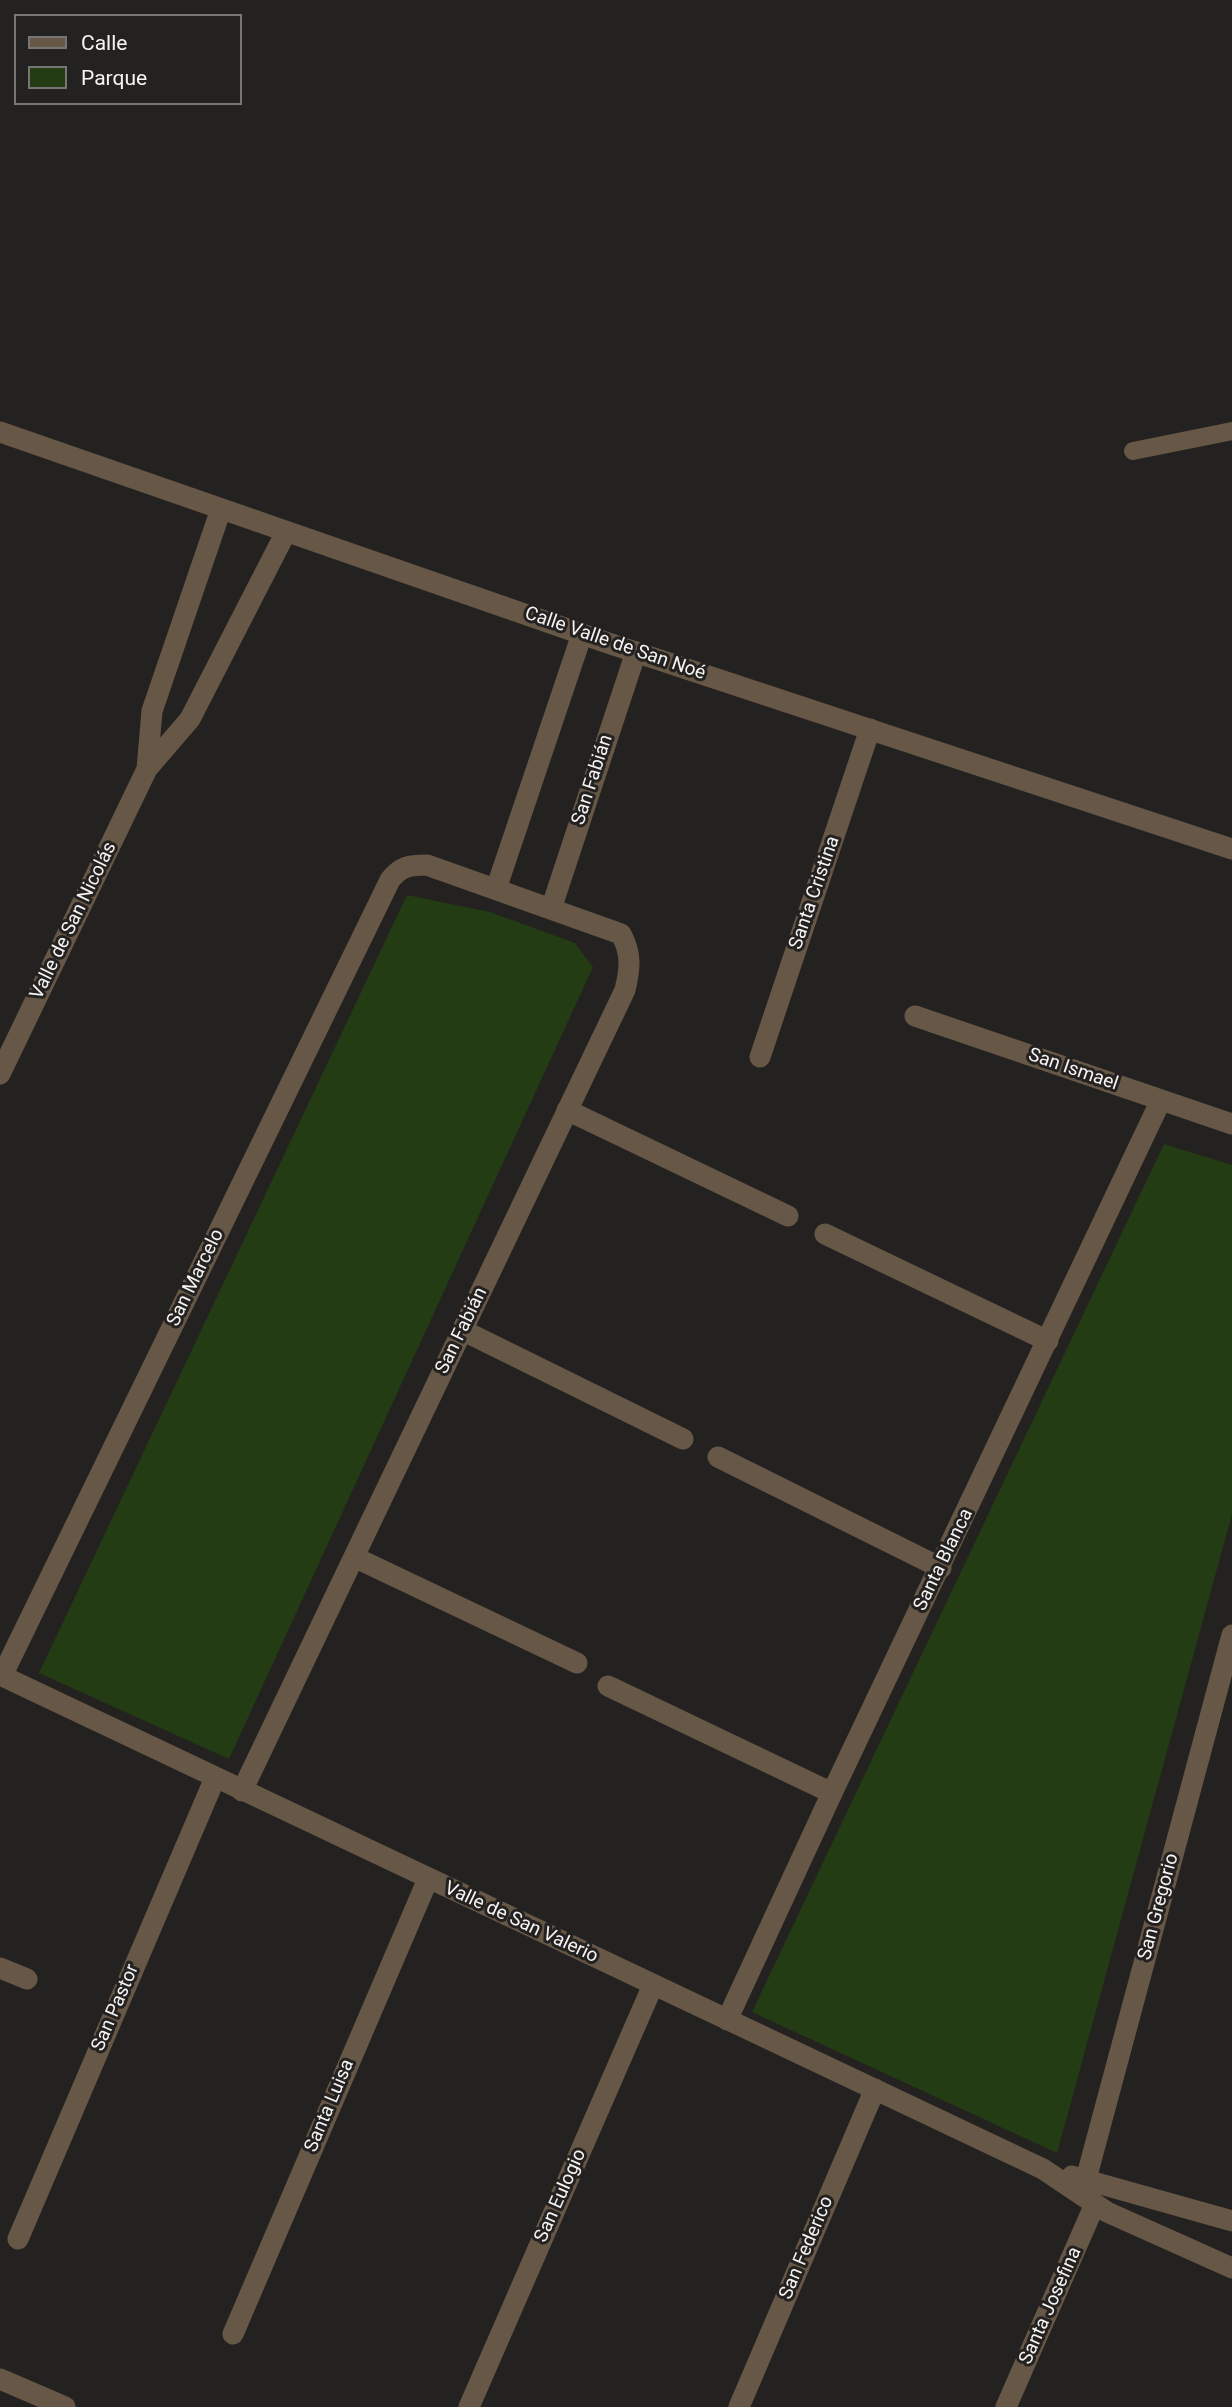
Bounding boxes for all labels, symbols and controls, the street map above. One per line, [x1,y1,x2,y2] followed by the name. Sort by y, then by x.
[14,14,242,105] legend
[81,31,127,55] text: Calle
[81,66,147,90] text: Parque
[522,602,708,686] street label: Calle Valle de San Noé
[568,732,618,828] street label: San Fabián
[785,833,845,953] street label: Santa Cristina
[26,839,122,1003] street label: Valle de San Nicolás
[1025,1044,1121,1096] street label: San Ismael
[163,1226,229,1330] street label: San Marcelo
[431,1284,493,1378] street label: San Fabián
[909,1505,979,1615] street label: Santa Blanca
[1134,1851,1184,1963] street label: San Gregorio
[441,1877,601,1969] street label: Valle de San Valerio
[88,1961,144,2055] street label: San Pastor
[300,2056,360,2156] street label: Santa Luisa
[530,2146,592,2246] street label: San Eulogio
[775,2193,839,2303] street label: San Federico
[1015,2244,1087,2368] street label: Santa Josefina

